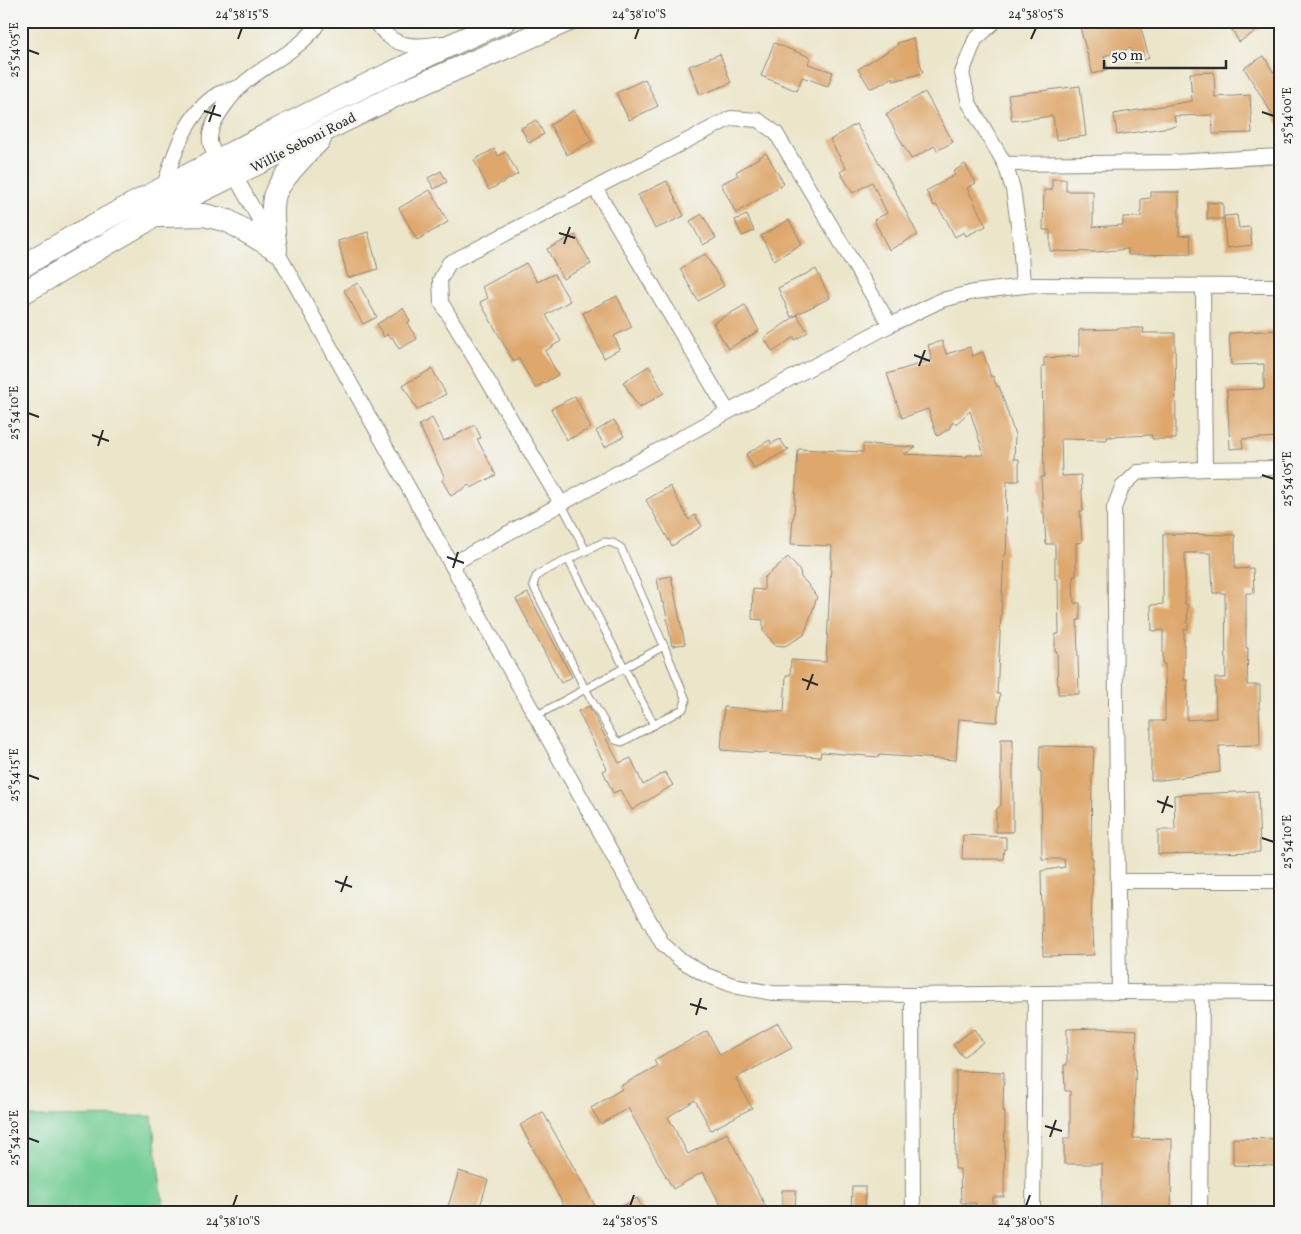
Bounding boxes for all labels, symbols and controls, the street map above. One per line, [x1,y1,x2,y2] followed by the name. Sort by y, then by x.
[215,7,269,23] text: 24°38'15"S
[612,7,666,23] text: 24°38'10"S
[1008,7,1064,23] text: 24°38'05"S
[7,22,23,78] text: 25°54'05"E
[1104,38,1226,70] scale bar
[1111,46,1143,67] text: 50 m
[1280,87,1296,145] text: 25°54'00"E
[248,108,360,178] street label: Willie Seboni Road
[7,386,23,440] text: 25°54'10"E
[1280,451,1296,507] text: 25°54'05"E
[7,748,23,802] text: 25°54'15"E
[1280,815,1296,869] text: 25°54'10"E
[7,1110,23,1166] text: 25°54'20"E
[206,1214,260,1230] text: 24°38'10"S
[602,1214,658,1230] text: 24°38'05"S
[997,1214,1055,1230] text: 24°38'00"S

